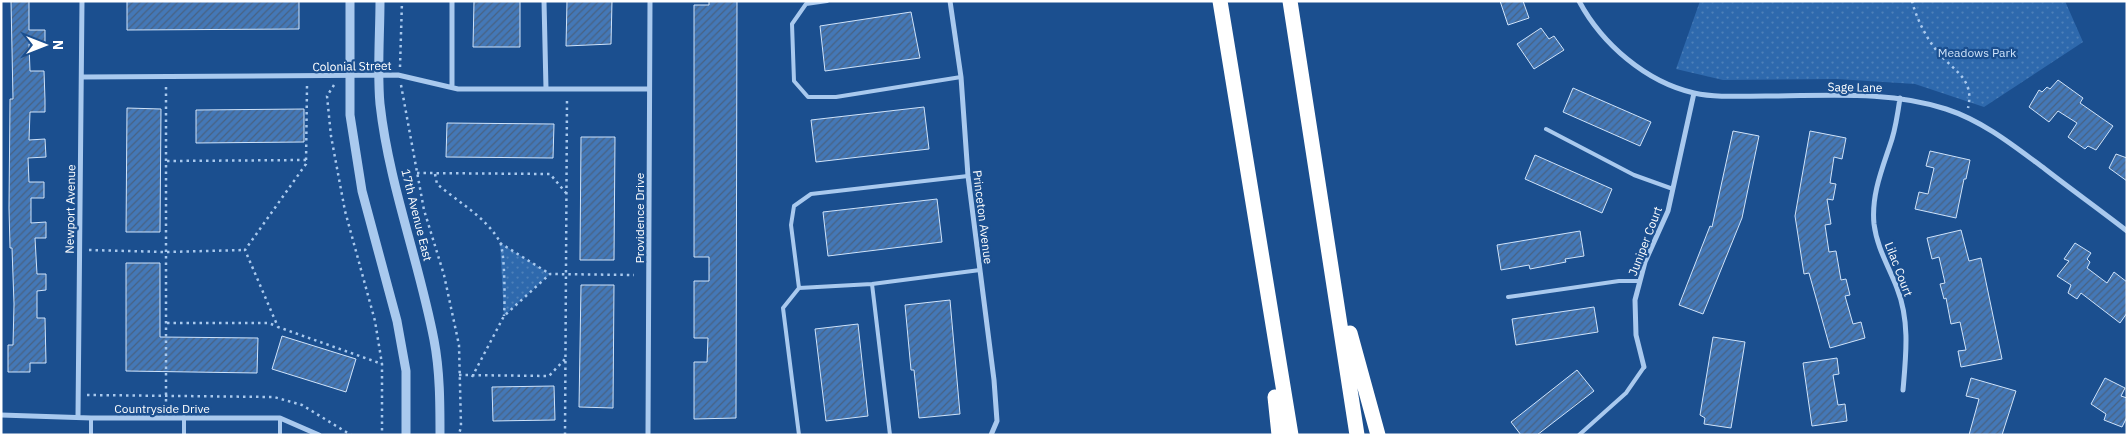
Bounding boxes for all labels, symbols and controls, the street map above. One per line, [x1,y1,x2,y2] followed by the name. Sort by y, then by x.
[20,20,70,70] north arrow
[49,40,67,50] text: N
[1938,45,2017,60] park label: Meadows Park
[312,58,392,74] street label: Colonial Street
[1827,79,1883,95] street label: Sage Lane
[62,164,78,254] street label: Newport Avenue
[398,167,436,263] street label: 17th Avenue East
[970,169,996,265] street label: Princeton Avenue
[632,172,647,263] street label: Providence Drive
[1625,204,1665,278] street label: Juniper Court
[1882,240,1916,298] street label: Lilac Court
[114,401,210,416] street label: Countryside Drive

